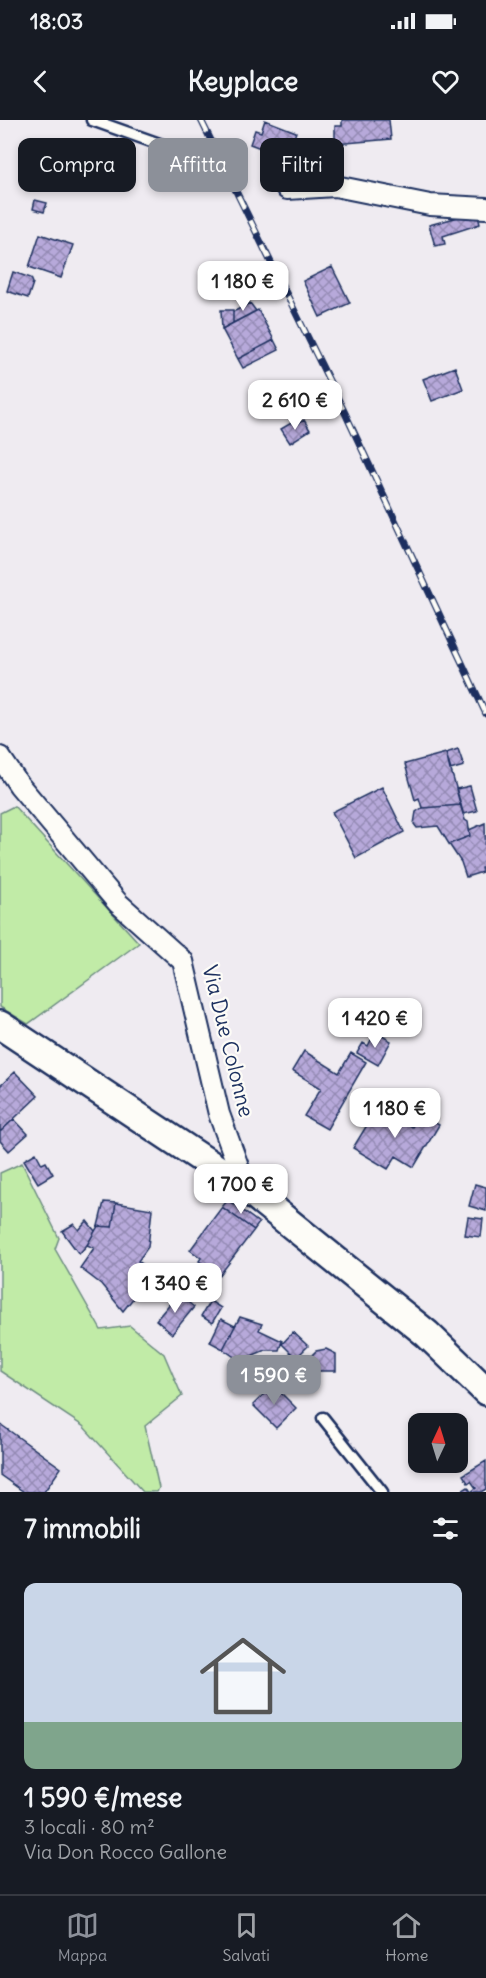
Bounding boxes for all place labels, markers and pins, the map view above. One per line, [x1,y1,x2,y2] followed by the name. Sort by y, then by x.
[188,261,298,312] pin: 1 180 €
[240,380,350,431] pin: 2 610 €
[320,998,430,1049] pin: 1 420 €
[340,1088,450,1139] pin: 1 180 €
[186,1164,296,1215] pin: 1 700 €
[120,1263,230,1314] pin: 1 340 €
[219,1355,329,1406] pin: 1 590 €

